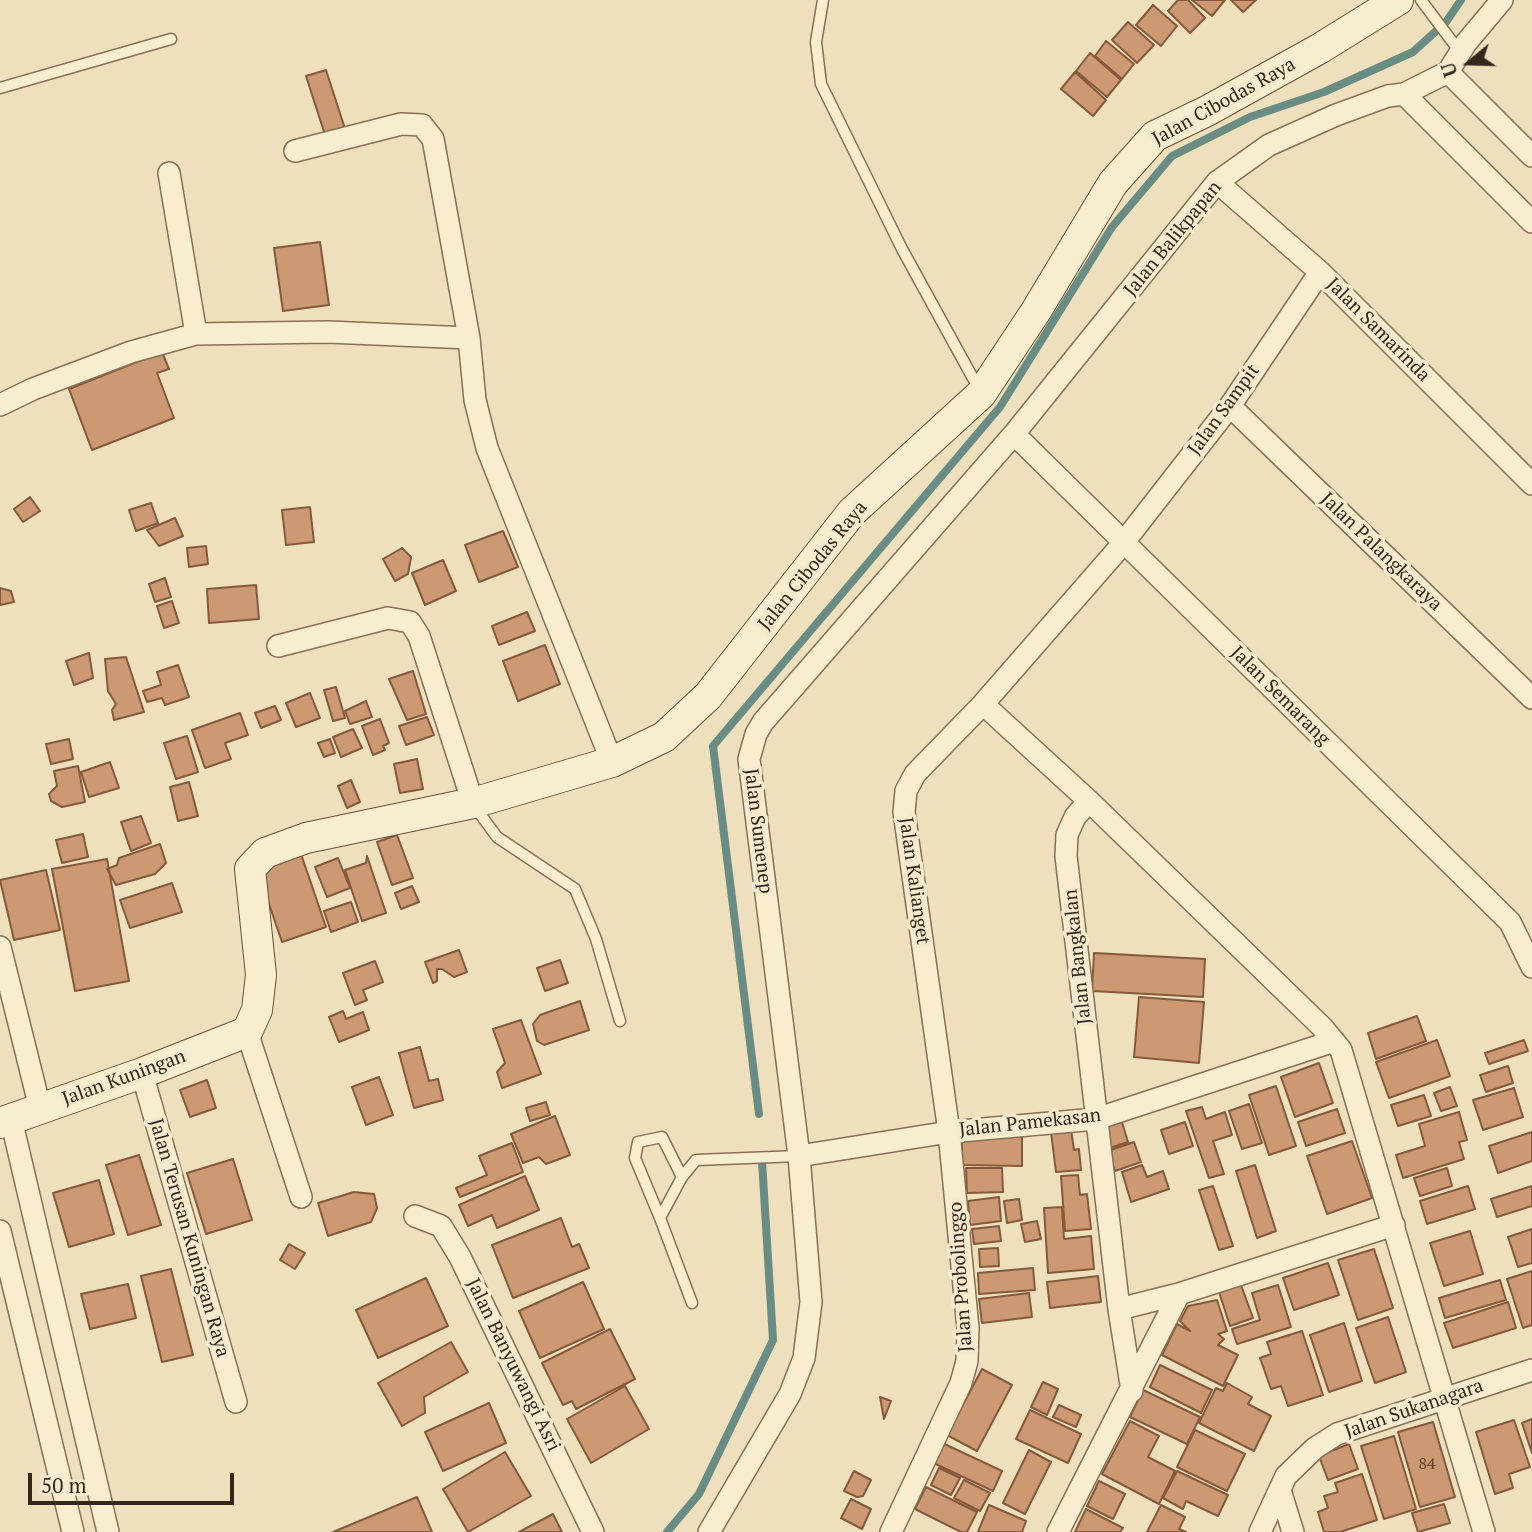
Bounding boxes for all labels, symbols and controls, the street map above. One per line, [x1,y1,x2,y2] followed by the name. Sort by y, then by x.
[1434,28,1504,98] north arrow
[1149,53,1299,151] street label: Jalan Cibodas Raya
[1435,60,1463,80] text: U
[1120,177,1226,301] street label: Jalan Balikpapan
[1321,273,1435,387] street label: Jalan Samarinda
[1183,360,1265,460] street label: Jalan Sampit
[1315,488,1447,616] street label: Jalan Palangkaraya
[754,497,872,635] street label: Jalan Cibodas Raya
[1226,642,1334,750] street label: Jalan Semarang
[739,767,777,895] street label: Jalan Sumenep
[894,816,934,946] street label: Jalan Kalianget
[1060,888,1096,1026] street label: Jalan Bangkalan
[59,1045,189,1111] street label: Jalan Kuningan
[958,1104,1102,1142] street label: Jalan Pamekasan
[144,1116,234,1360] street label: Jalan Terusan Kuningan Raya
[944,1201,978,1353] street label: Jalan Probolinggo
[461,1275,565,1455] street label: Jalan Banyuwangi Asri
[1342,1375,1486,1443] street label: Jalan Sukanagara
[1418,1454,1436,1474] house number: 84
[32,1458,238,1502] scale bar
[41,1471,87,1499] text: 50 m

